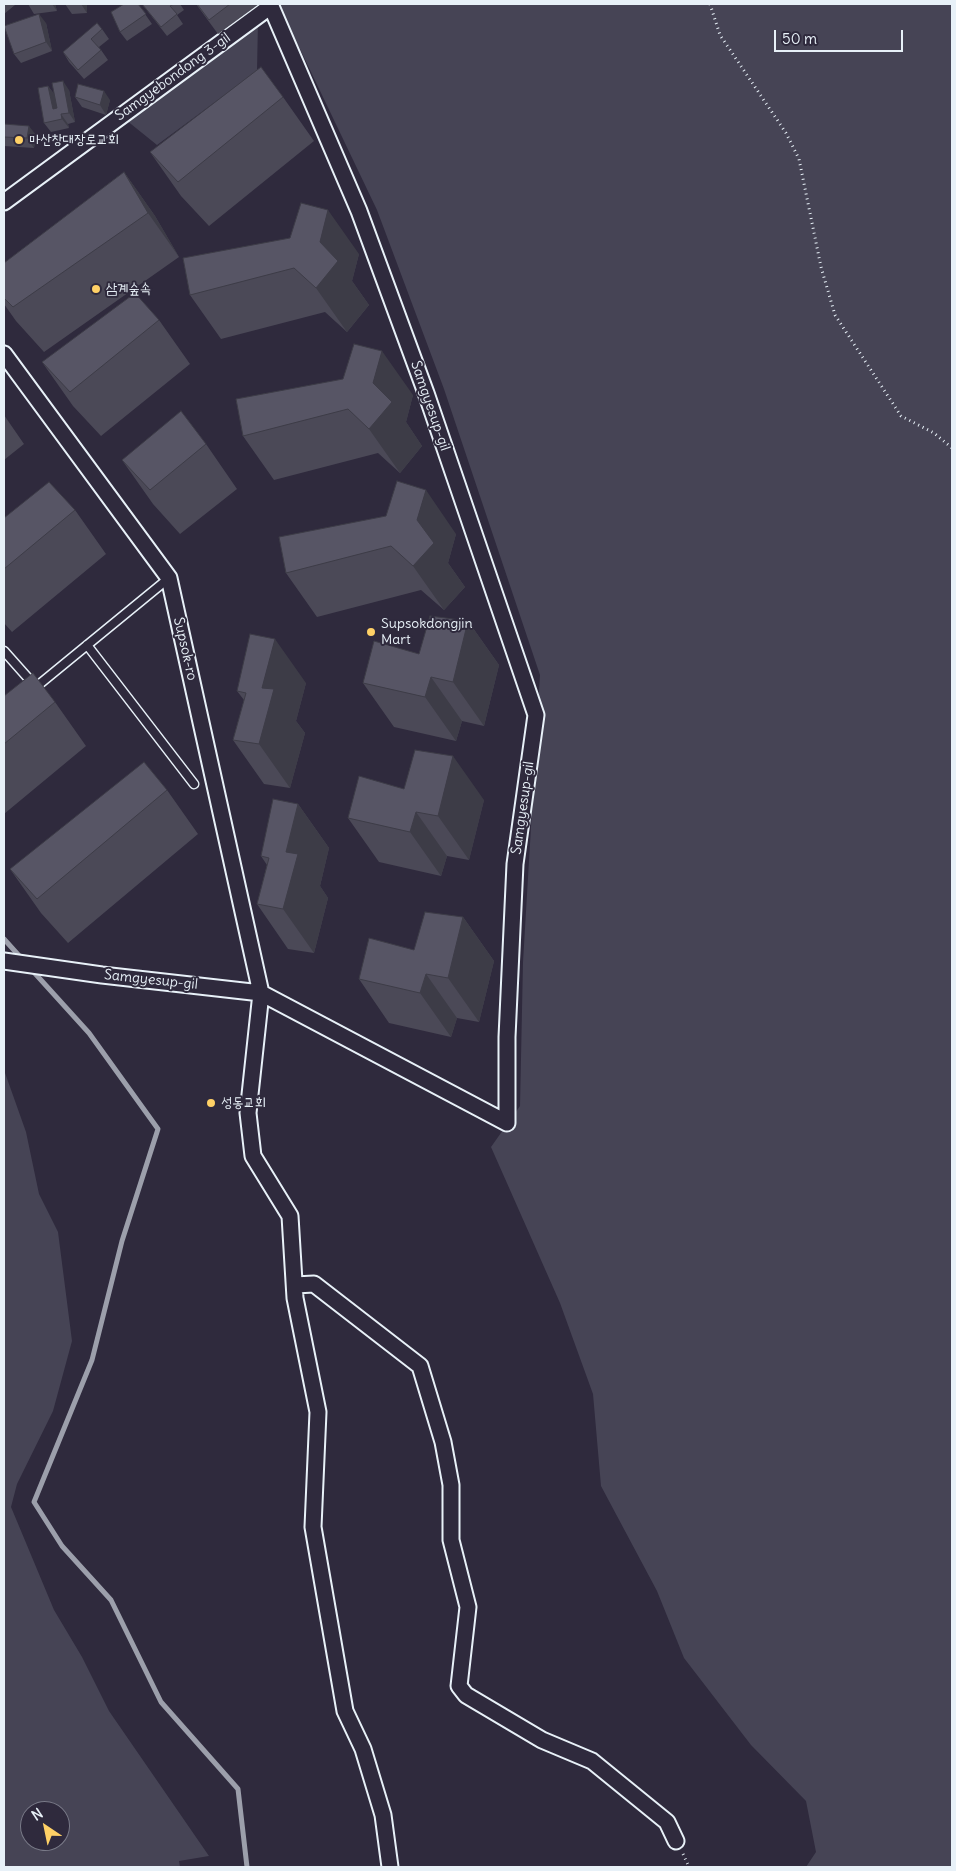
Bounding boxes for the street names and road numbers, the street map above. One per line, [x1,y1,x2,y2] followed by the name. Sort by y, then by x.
[112,30,234,124] street label: Samgyebondong 3-gil
[407,359,453,453] street label: Samgyesup-gil
[170,616,200,682] street label: Supsok-ro
[508,760,538,856] street label: Samgyesup-gil
[103,967,199,993] street label: Samgyesup-gil

